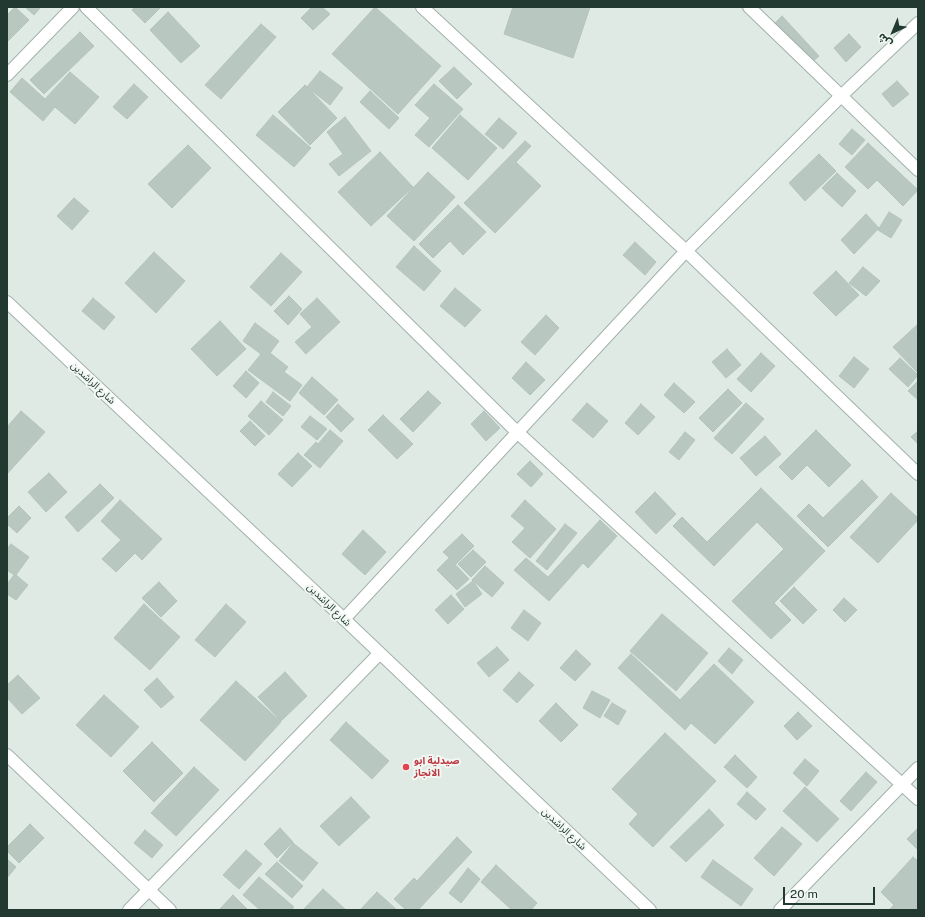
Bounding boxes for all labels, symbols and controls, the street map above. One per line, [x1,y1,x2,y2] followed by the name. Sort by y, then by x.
[873,12,913,52] north arrow
[875,31,894,50] text: ش
[68,359,118,407] street label: شارع الراشدين
[305,581,353,629] street label: شارع الراشدين
[414,755,460,778] place label: صيدلية ابو الانجاز
[401,762,411,772] marker: صيدلية ابو الانجاز
[539,805,589,853] street label: شارع الراشدين
[785,879,877,905] scale bar
[790,887,818,901] text: 20 m

